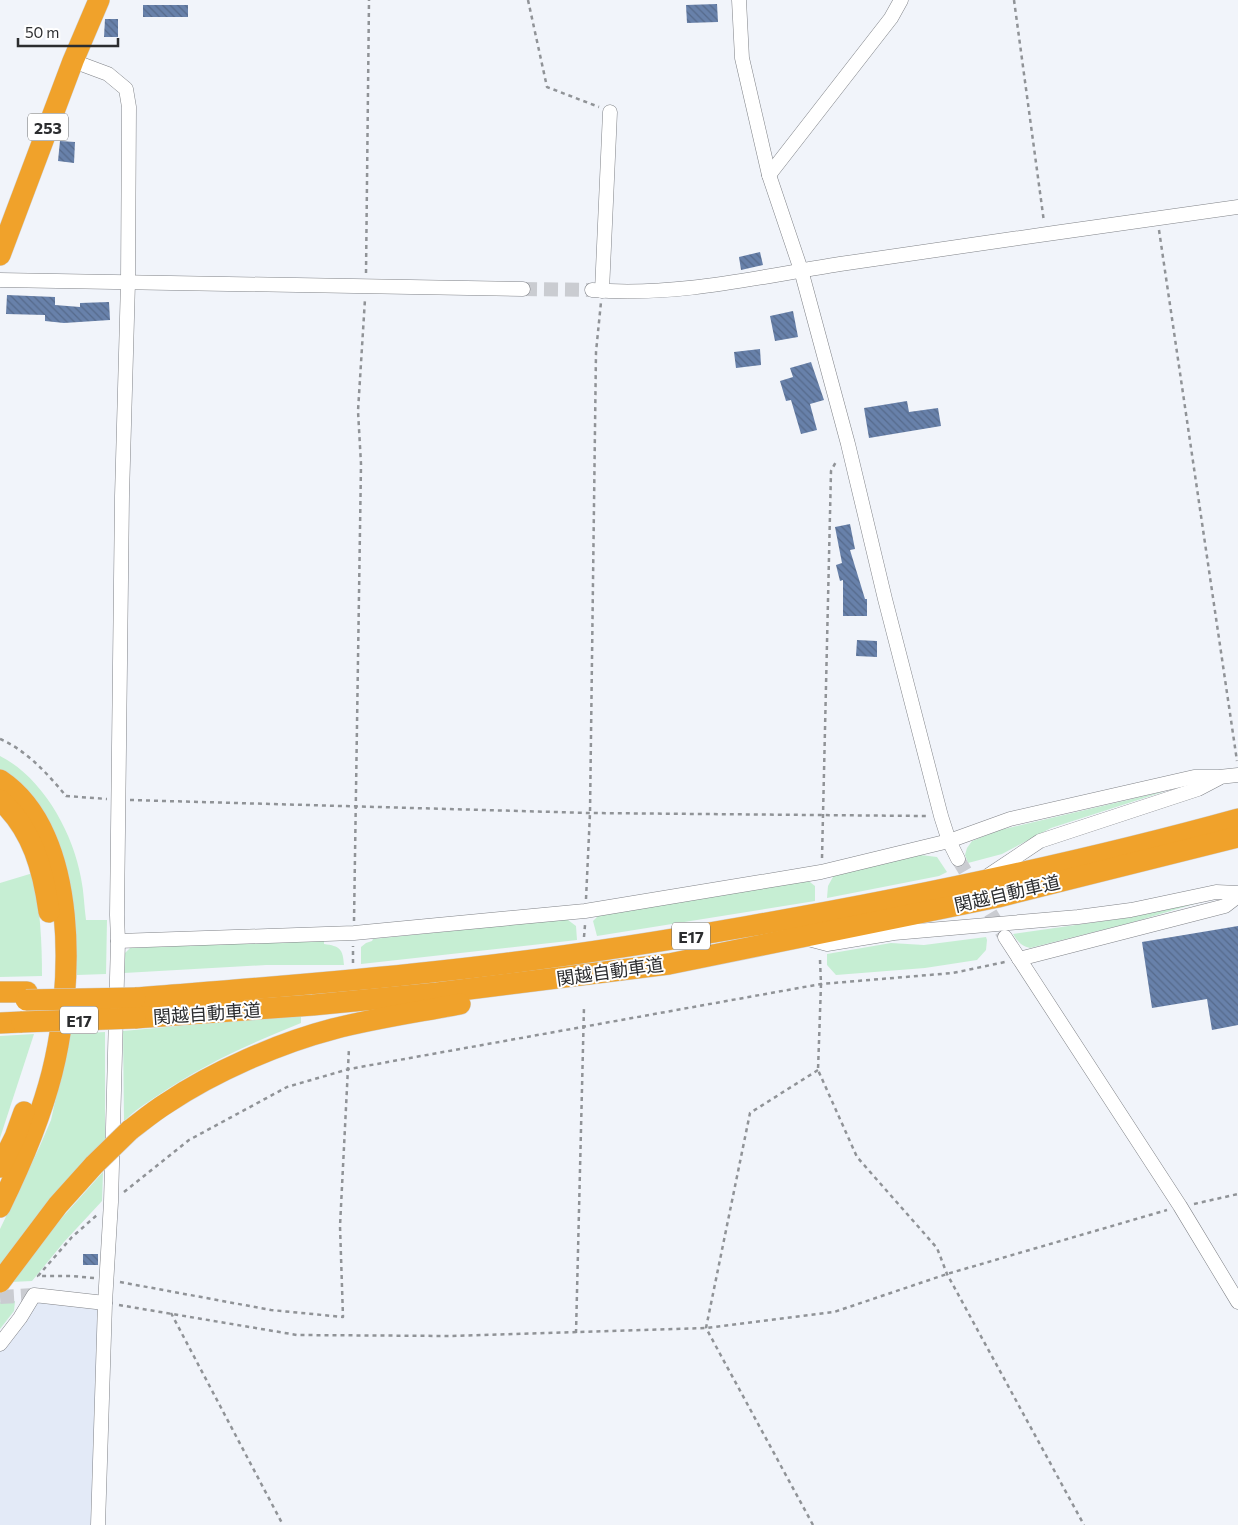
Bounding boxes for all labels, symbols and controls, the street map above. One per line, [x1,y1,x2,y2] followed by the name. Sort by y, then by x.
[18,15,118,47] scale bar
[25,23,59,41] text: 50 m
[28,114,68,140] road number: 253
[952,870,1062,916] street label: 関越自動車道
[672,922,710,949] road number: E17
[555,953,665,989] street label: 関越自動車道
[152,998,262,1028] street label: 関越自動車道
[60,1006,98,1034] road number: E17

